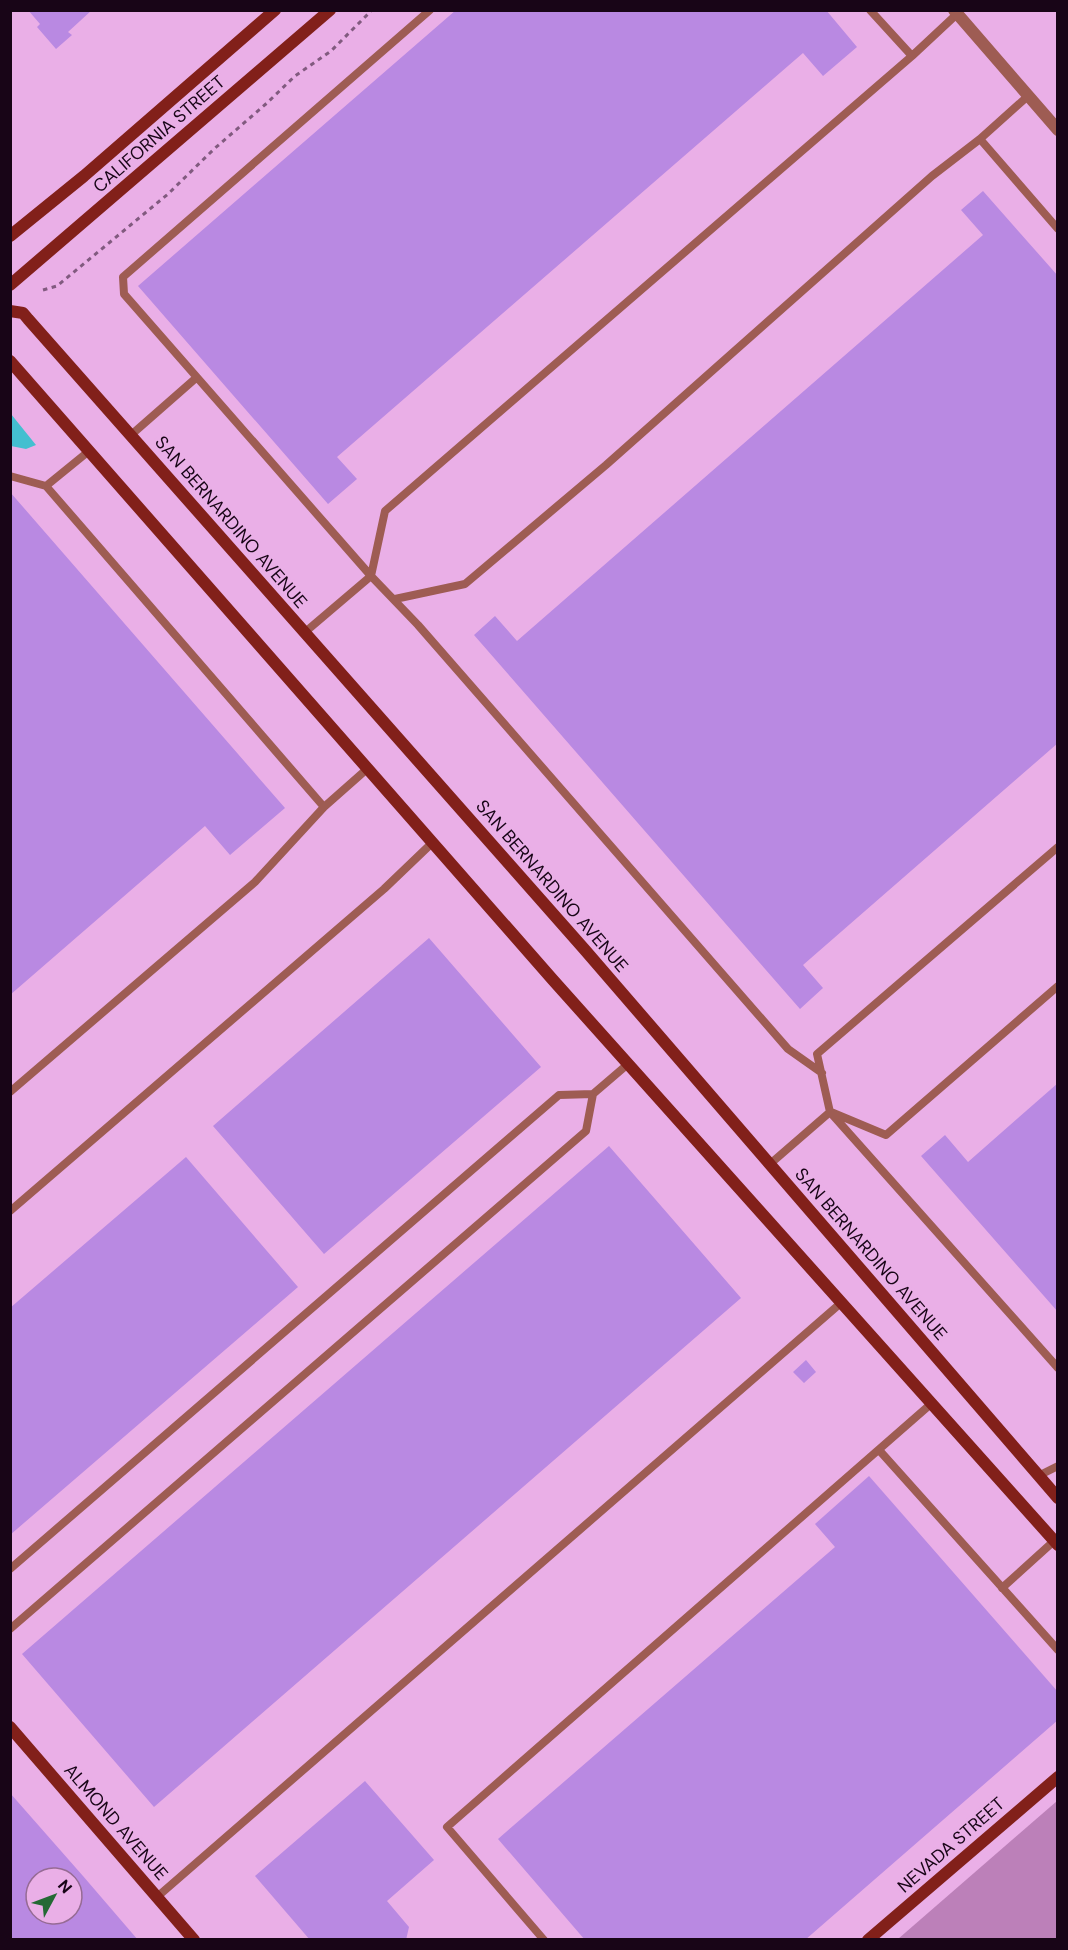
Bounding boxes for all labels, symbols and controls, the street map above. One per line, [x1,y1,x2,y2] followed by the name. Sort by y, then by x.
[88,70,230,198] street label: CALIFORNIA STREET
[149,431,313,613] street label: SAN BERNARDINO AVENUE
[470,795,634,977] street label: SAN BERNARDINO AVENUE
[789,1163,953,1345] street label: SAN BERNARDINO AVENUE
[60,1759,172,1885] street label: ALMOND AVENUE
[892,1792,1010,1898] street label: NEVADA STREET
[24,1866,84,1926] north arrow

